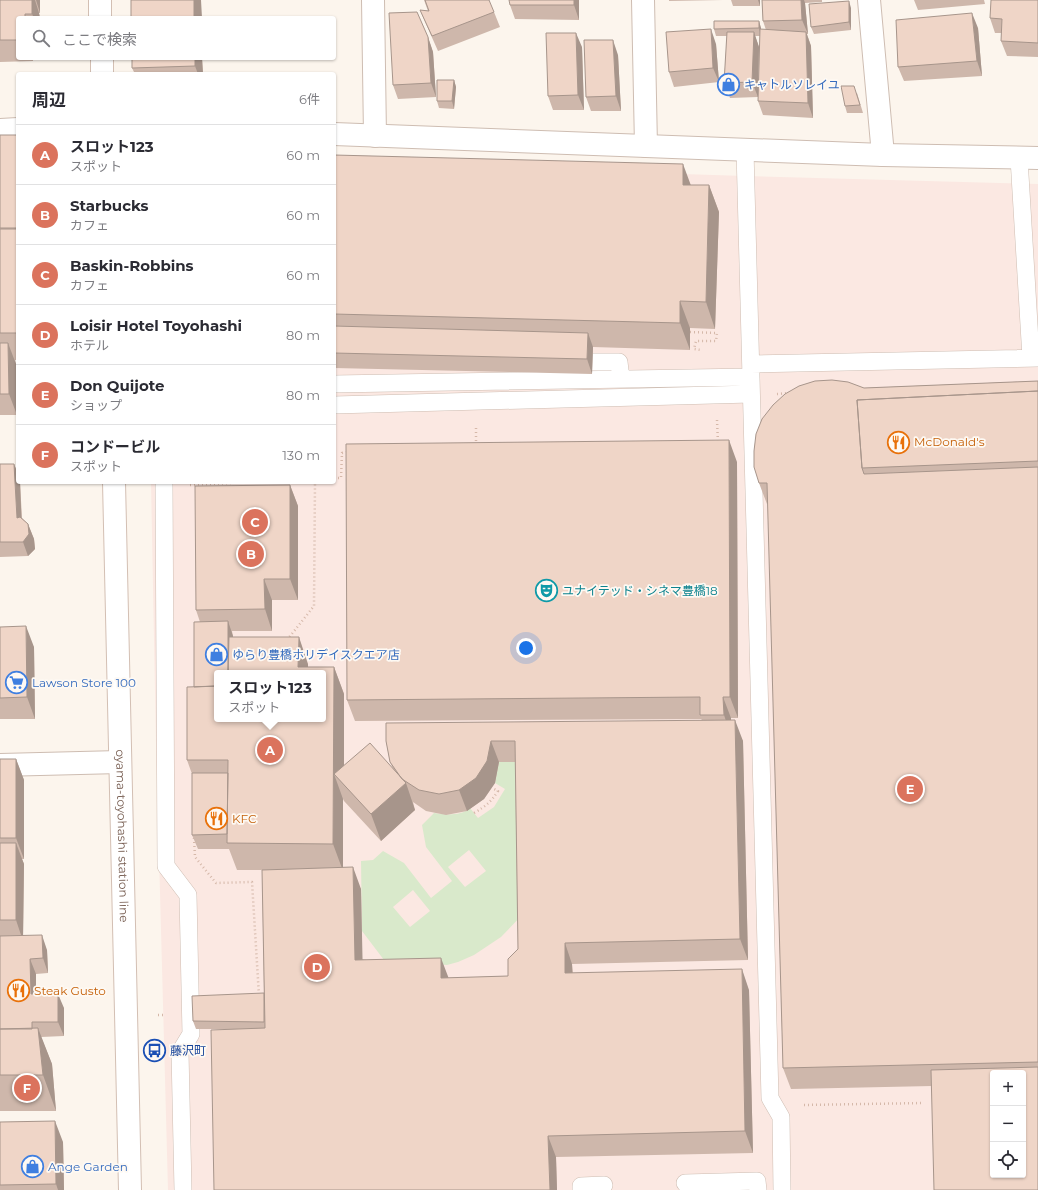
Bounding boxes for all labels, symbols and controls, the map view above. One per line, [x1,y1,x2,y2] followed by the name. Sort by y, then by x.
[16,16,336,60] search box
[30,27,52,49] icon: search
[62,30,137,49] text: ここで検索
[716,72,742,98] shop icon: キャトルソレイユ
[744,77,840,92] place label: キャトルソレイユ
[32,90,66,110] text: 周辺
[299,91,320,107] text: 6件
[70,137,154,156] text: スロット123
[40,147,50,163] text: A
[286,147,320,163] text: 60 m
[70,158,122,174] text: スポット
[70,196,148,215] text: Starbucks
[40,207,50,223] text: B
[286,207,320,223] text: 60 m
[70,217,109,233] text: カフェ
[70,256,194,275] text: Baskin-Robbins
[40,267,50,283] text: C
[286,267,320,283] text: 60 m
[70,277,109,293] text: カフェ
[70,316,242,335] text: Loisir Hotel Toyohashi
[40,327,50,343] text: D
[286,327,320,343] text: 80 m
[70,337,109,353] text: ホテル
[70,376,164,395] text: Don Quijote
[41,387,49,403] text: E
[286,387,320,403] text: 80 m
[70,397,122,413] text: ショップ
[885,429,911,455] restaurant icon: McDonald's
[914,434,985,449] place label: McDonald's
[70,437,160,456] text: コンドービル
[41,447,49,463] text: F
[282,447,320,463] text: 130 m
[70,458,122,474] text: スポット
[242,507,268,537] pin: C
[238,539,264,569] pin: B
[533,578,559,604] theatre icon: ユナイテッド・シネマ豊橋18
[562,583,718,598] place label: ユナイテッド・シネマ豊橋18
[516,638,536,658] your location
[203,642,229,668] shop icon: ゆらり豊橋ホリデイスクエア店
[232,647,400,662] place label: ゆらり豊橋ホリデイスクエア店
[4,670,30,696] supermarket icon: Lawson Store 100
[214,670,326,722] popup
[32,675,136,690] place label: Lawson Store 100
[228,678,312,697] text: スロット123
[228,699,280,715] text: スポット
[257,735,283,765] pin: A
[113,749,132,923] street label: oyama-toyohashi station line
[897,774,923,804] pin: E
[204,806,230,832] restaurant icon: KFC
[232,811,257,826] place label: KFC
[304,952,330,982] pin: D
[5,978,31,1004] restaurant icon: Steak Gusto
[34,983,106,998] place label: Steak Gusto
[142,1038,168,1064] bus stop icon: 藤沢町
[170,1043,206,1058] place label: 藤沢町
[990,1070,1026,1178] map controls
[990,1070,1026,1106] button: +
[14,1073,40,1103] pin: F
[990,1106,1026,1142] button: −
[990,1142,1026,1178] button: locate
[19,1154,45,1180] shop icon: Ange Garden
[48,1159,128,1174] place label: Ange Garden

